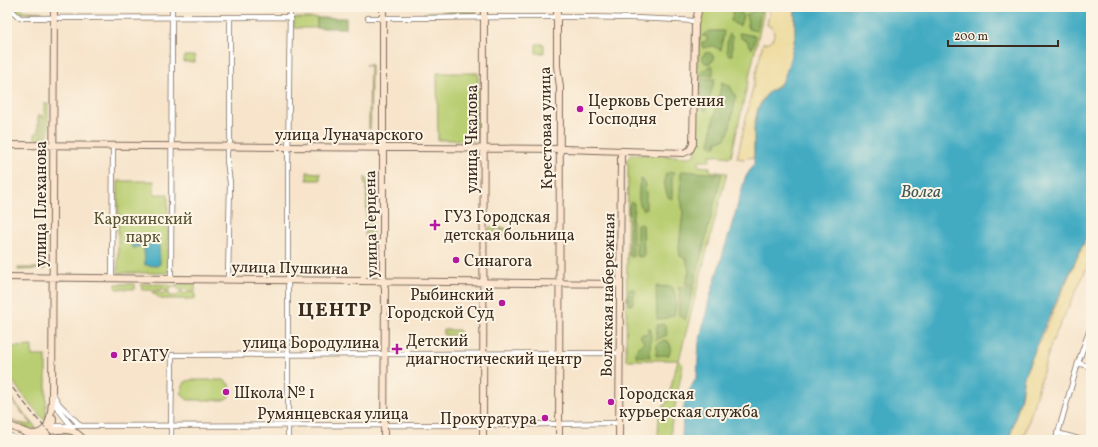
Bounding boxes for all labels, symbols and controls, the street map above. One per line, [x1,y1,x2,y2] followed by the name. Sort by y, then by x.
[948,22,1058,48] scale bar
[954,29,988,45] text: 200 m
[535,66,559,190] street label: Крестовая улица
[462,85,484,193] street label: улица Чкалова
[588,91,724,131] place label: Церковь Сретения Господня
[575,104,585,114] marker: Церковь Сретения Господня
[275,125,423,147] street label: улица Луначарского
[31,141,53,267] street label: улица Плеханова
[360,170,384,278] street label: улица Герцена
[901,181,941,204] water label: Волга
[444,207,575,247] place label: ГУЗ Городская детская больница
[94,209,193,249] park label: Карякинский парк
[597,213,621,377] street label: Волжская набережная
[429,219,441,231] marker: ГУЗ Городская детская больница
[464,251,532,273] place label: Синагога
[451,255,461,265] marker: Синагога
[231,257,349,281] street label: улица Пушкина
[387,285,494,325] place label: Рыбинский Городской Суд
[298,297,372,325] district label: ЦЕНТР
[497,298,507,308] marker: Рыбинский Городской Суд
[406,331,582,371] place label: Детский диагностический центр
[242,333,380,355] street label: улица Бородулина
[391,343,403,355] marker: Детский диагностический центр
[122,346,170,368] place label: РГАТУ
[109,350,119,360] marker: РГАТУ
[234,383,315,405] place label: Школа № 1
[619,384,759,424] place label: Городская курьерская служба
[221,387,231,397] marker: Школа № 1
[606,397,616,407] marker: Городская курьерская служба
[257,404,409,426] street label: Румянцевская улица
[440,409,537,431] place label: Прокуратура
[540,413,550,423] marker: Прокуратура

